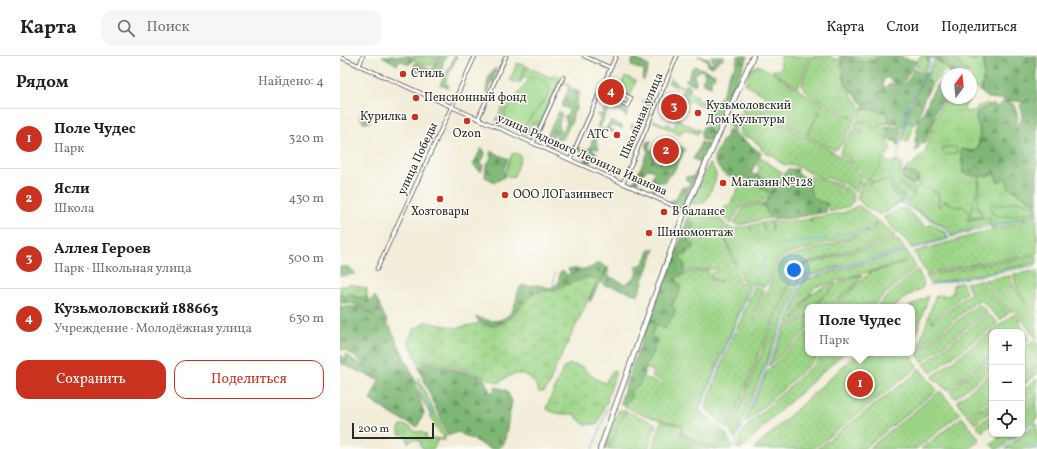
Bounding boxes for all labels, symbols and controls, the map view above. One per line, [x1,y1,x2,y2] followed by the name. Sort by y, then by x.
[101,10,381,46] search box
[20,15,77,41] text: Карта
[115,17,137,39] icon: search
[147,17,190,38] text: Поиск
[826,18,864,37] text: Карта
[886,18,919,37] text: Слои
[941,18,1017,37] text: Поделиться
[411,66,444,82] place label: Стиль
[941,68,977,104] north arrow
[398,69,408,79] marker: Стиль
[617,70,667,162] street label: Школьная улица
[16,71,69,94] text: Рядом
[258,73,324,91] text: Найдено: 4
[598,77,624,107] pin: 4
[424,90,527,106] place label: Пенсионный фонд
[661,92,687,122] pin: 3
[411,93,421,103] marker: Пенсионный фонд
[706,98,791,128] place label: Кузьмоловский Дом Культуры
[693,108,703,118] marker: Кузьмоловский Дом Культуры
[360,109,407,125] place label: Курилка
[494,110,670,200] street label: улица Рядового Леонида Иванова
[410,112,420,122] marker: Курилка
[462,116,472,126] marker: Ozon
[54,119,136,140] text: Поле Чудес
[394,120,442,198] street label: улица Победы
[453,126,481,142] place label: Ozon
[587,127,609,143] place label: АТС
[26,130,32,148] text: 1
[289,130,324,148] text: 320 m
[612,130,622,140] marker: АТС
[653,136,679,166] pin: 2
[54,140,84,158] text: Парк
[731,175,813,191] place label: Магазин №128
[718,178,728,188] marker: Магазин №128
[54,179,90,200] text: Ясли
[513,187,614,203] place label: ООО ЛОГазинвест
[26,190,32,208] text: 2
[288,190,324,208] text: 430 m
[500,190,510,200] marker: ООО ЛОГазинвест
[435,194,445,204] marker: Хозтовары
[54,200,94,218] text: Школа
[411,204,470,220] place label: Хозтовары
[672,204,725,220] place label: В балансе
[659,207,669,217] marker: В балансе
[657,225,734,241] place label: Шиномонтаж
[644,228,654,238] marker: Шиномонтаж
[54,239,151,260] text: Аллея Героев
[26,250,32,268] text: 3
[288,250,324,268] text: 500 m
[54,260,192,278] text: Парк · Школьная улица
[784,260,804,280] your location
[54,299,218,320] text: Кузьмоловский 188663
[805,304,915,356] popup
[25,310,33,328] text: 4
[289,310,324,328] text: 630 m
[819,311,901,332] text: Поле Чудес
[54,320,252,338] text: Учреждение · Молодёжная улица
[989,329,1025,437] map controls
[989,329,1025,365] button: +
[819,332,849,350] text: Парк
[16,360,166,399] button: Сохранить
[174,360,324,399] button: Поделиться
[989,365,1025,401] button: −
[847,369,873,399] pin: 1
[989,401,1025,437] button: locate
[352,421,434,440] scale bar
[358,422,389,437] text: 200 m

